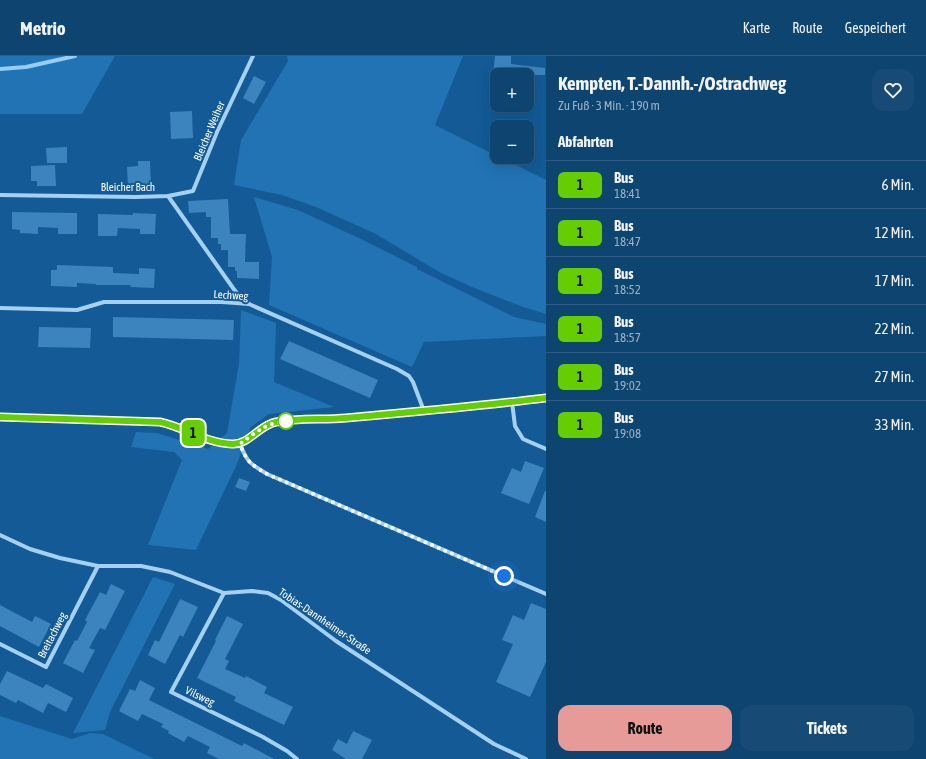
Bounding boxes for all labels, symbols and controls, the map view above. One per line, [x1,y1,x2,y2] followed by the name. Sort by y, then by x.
[20,17,66,39] text: Metrio
[743,20,770,36] text: Karte
[792,20,823,36] text: Route
[845,20,906,36] text: Gespeichert
[490,68,534,164] map controls
[490,68,534,112] button: +
[872,69,914,111] button: heart
[558,72,786,94] text: Kempten, T.-Dannh.-/Ostrachweg
[558,98,660,113] text: Zu Fuß · 3 Min. · 190 m
[191,99,227,163] street label: Bleicher Weiher
[490,120,534,164] button: −
[558,133,613,150] text: Abfahrten
[614,169,634,186] text: Bus
[881,176,914,193] text: 6 Min.
[577,177,583,193] text: 1
[101,181,155,193] street label: Bleicher Bach
[614,186,641,201] text: 18:41
[614,217,634,234] text: Bus
[874,224,914,241] text: 12 Min.
[577,225,583,241] text: 1
[614,234,641,249] text: 18:47
[614,265,634,282] text: Bus
[874,272,914,289] text: 17 Min.
[577,273,583,289] text: 1
[614,282,641,297] text: 18:52
[213,288,249,302] street label: Lechweg
[614,313,634,330] text: Bus
[874,320,914,337] text: 22 Min.
[577,321,583,337] text: 1
[614,330,641,345] text: 18:57
[614,361,634,378] text: Bus
[874,368,914,385] text: 27 Min.
[577,369,583,385] text: 1
[614,378,641,393] text: 19:02
[614,409,634,426] text: Bus
[277,412,295,430] unlabelled marker
[874,416,914,433] text: 33 Min.
[577,417,583,433] text: 1
[180,420,206,446] line badge: 1
[190,425,196,441] text: 1
[614,426,641,441] text: 19:08
[494,566,514,586] your location
[277,586,373,656] street label: Tobias-Dannheimer-Straße
[35,610,69,660] street label: Breitachweg
[183,684,217,708] street label: Vilsweg
[558,705,732,751] button: Route
[740,705,914,751] button: Tickets

